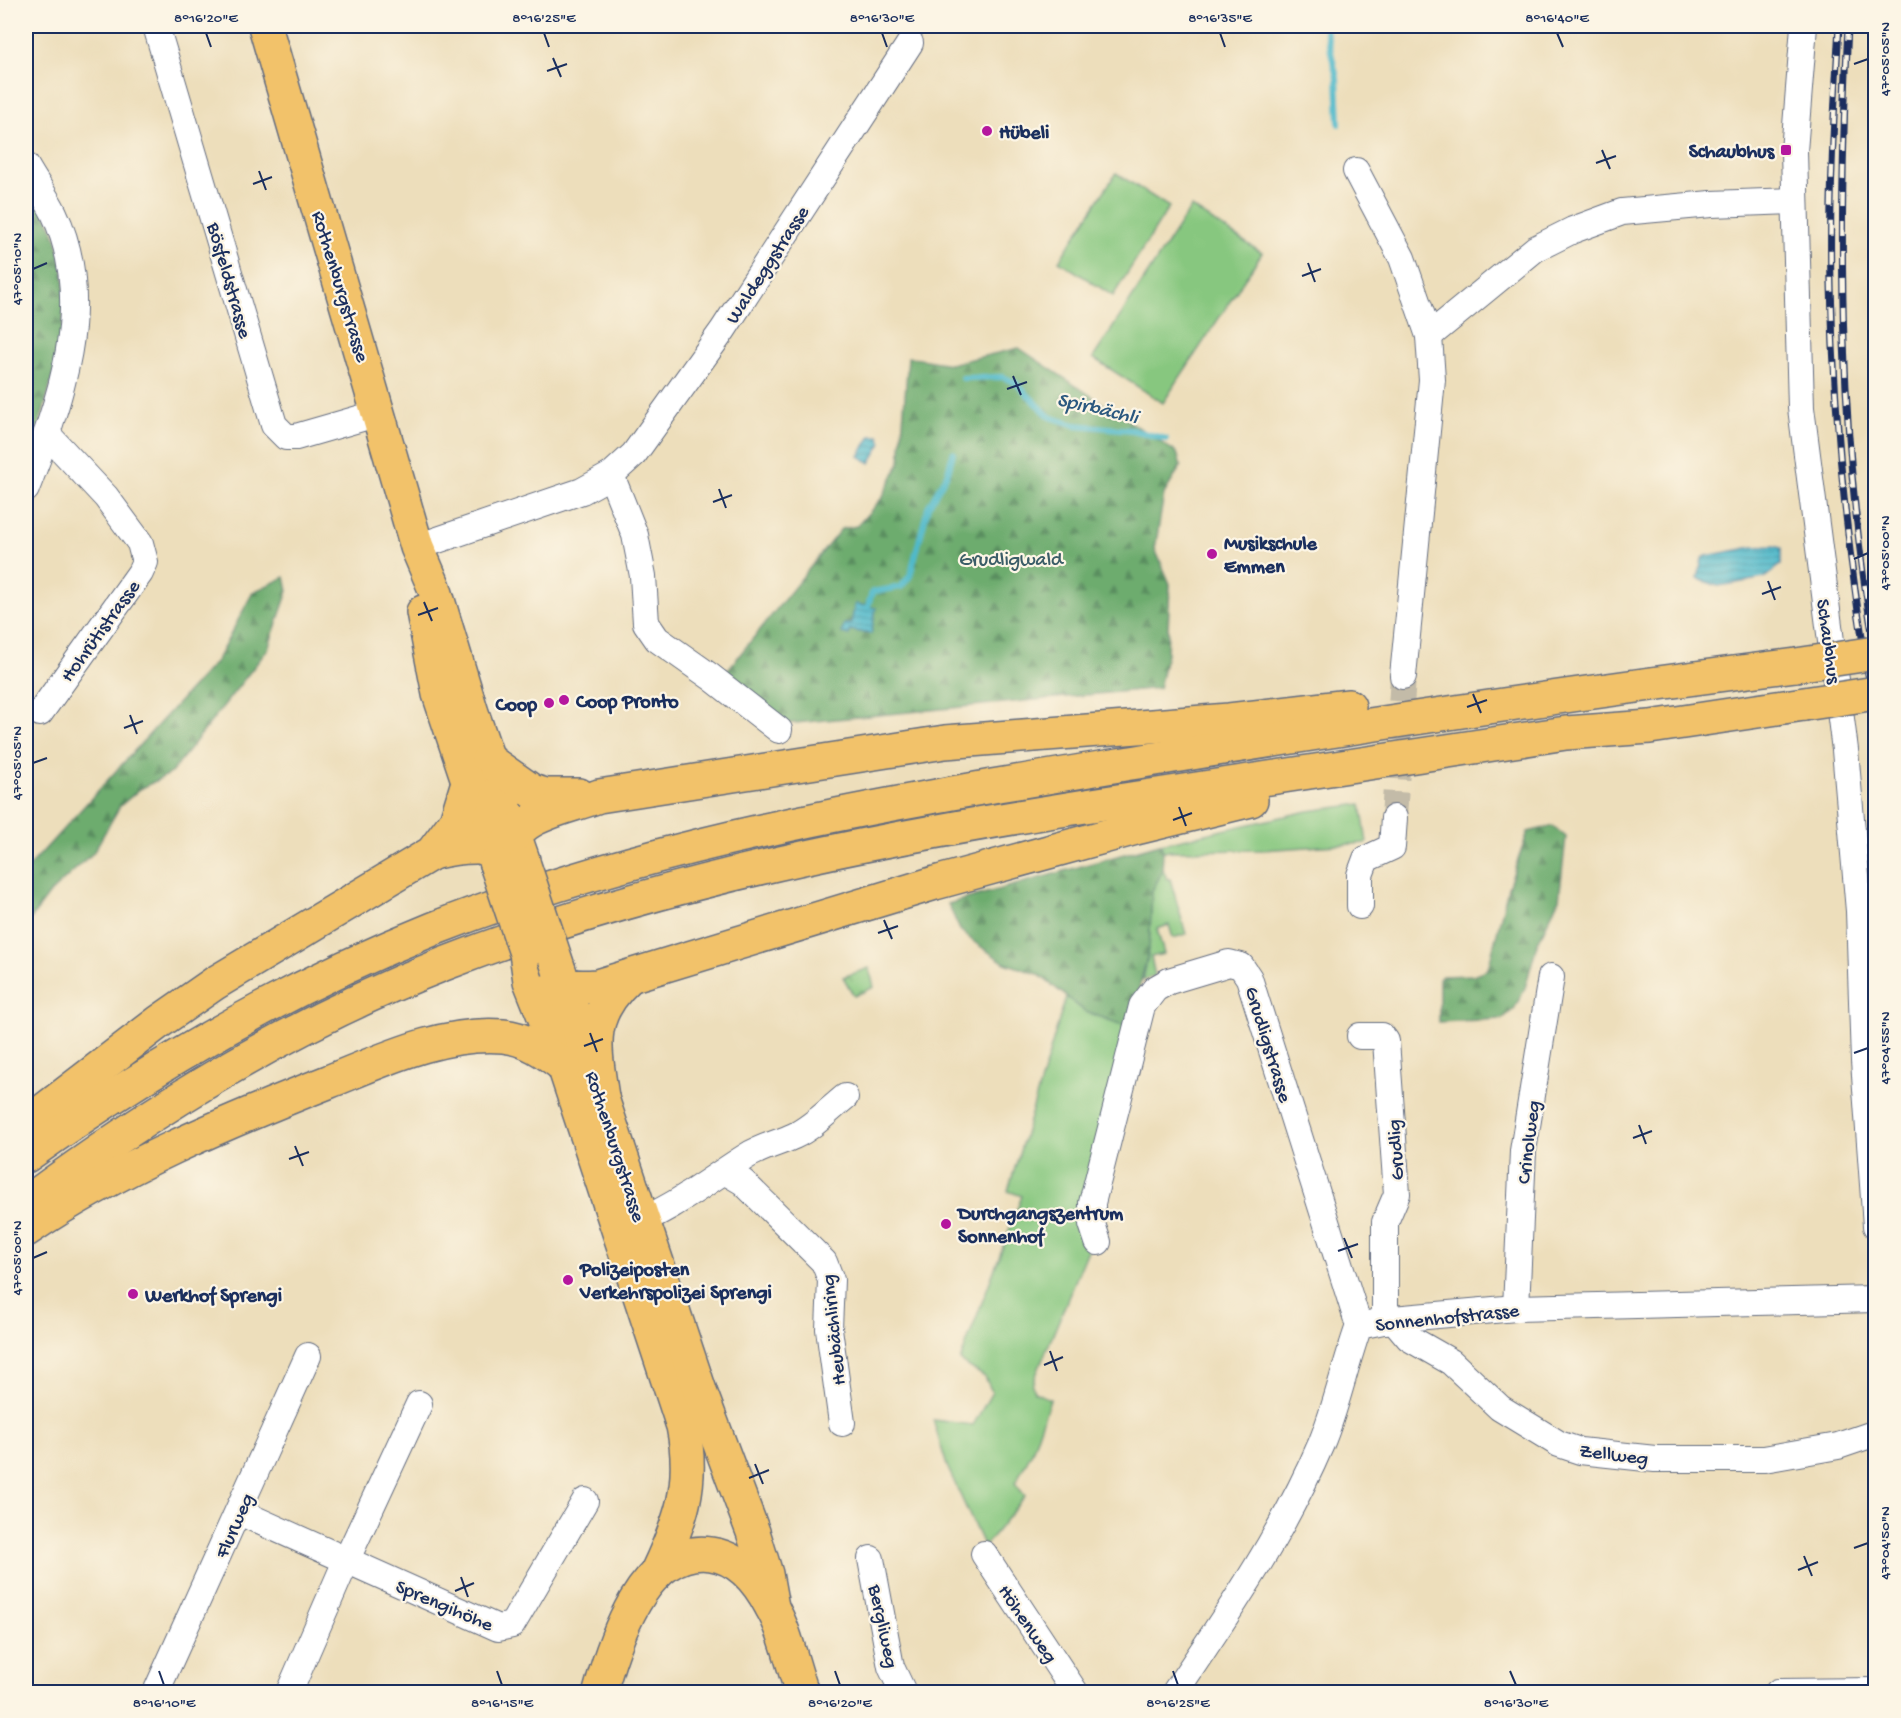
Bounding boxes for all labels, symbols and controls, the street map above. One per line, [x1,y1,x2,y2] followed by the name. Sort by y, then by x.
[174,10,239,28] text: 8°16'20"E
[512,10,576,28] text: 8°16'25"E
[850,10,915,28] text: 8°16'30"E
[1188,10,1252,28] text: 8°16'35"E
[1525,10,1589,28] text: 8°16'40"E
[1877,22,1895,96] text: 47°05'05"N
[999,123,1049,146] place label: Hübeli
[980,124,994,138] marker: Hübeli
[1689,142,1776,165] place label: Schaubhus
[1779,143,1793,157] marker: Schaubhus
[722,202,816,329] street label: Waldeggstrasse
[305,209,373,366] street label: Rothenburgstrasse
[200,219,255,342] street label: Bösfeldstrasse
[9,233,27,305] text: 47°05'10"N
[1054,389,1143,432] water label: Spirbächli
[1877,515,1895,590] text: 47°05'00"N
[1224,534,1318,580] place label: Musikschule Emmen
[1205,547,1219,561] marker: Musikschule Emmen
[959,550,1065,573] park label: Grudligwald
[57,576,147,687] street label: Hohrütistrasse
[1809,598,1844,686] street label: Schaubhus
[575,692,679,715] place label: Coop Pronto
[557,693,571,707] marker: Coop Pronto
[495,695,537,718] place label: Coop
[542,696,556,710] marker: Coop
[9,726,27,800] text: 47°05'05"N
[1238,984,1295,1106] street label: Grudligstrasse
[1877,1011,1895,1084] text: 47°04'55"N
[579,1069,649,1226] street label: Rothenburgstrasse
[1514,1099,1547,1185] street label: Crinolweg
[1384,1119,1411,1181] street label: Grudlig
[956,1204,1124,1250] place label: Durchgangszentrum Sonnenhof
[939,1217,953,1231] marker: Durchgangszentrum Sonnenhof
[9,1220,27,1295] text: 47°05'00"N
[579,1260,772,1306] place label: Polizeiposten Verkehrspolizei Sprengi
[561,1273,575,1287] marker: Polizeiposten Verkehrspolizei Sprengi
[818,1273,853,1386] street label: Heubächliring
[144,1286,282,1309] place label: Werkhof Sprengi
[126,1287,140,1301] marker: Werkhof Sprengi
[1374,1300,1521,1338] street label: Sonnenhofstrasse
[1578,1441,1649,1472] street label: Zellweg
[211,1491,261,1563] street label: Flurweg
[1877,1506,1895,1580] text: 47°04'50"N
[391,1576,497,1638] street label: Sprengihöhe
[992,1581,1061,1669] street label: Höhenweg
[861,1582,902,1671] street label: Bergliweg
[133,1695,196,1713] text: 8°16'10"E
[471,1695,534,1713] text: 8°16'15"E
[808,1695,873,1713] text: 8°16'20"E
[1146,1695,1210,1713] text: 8°16'25"E
[1484,1695,1549,1713] text: 8°16'30"E

